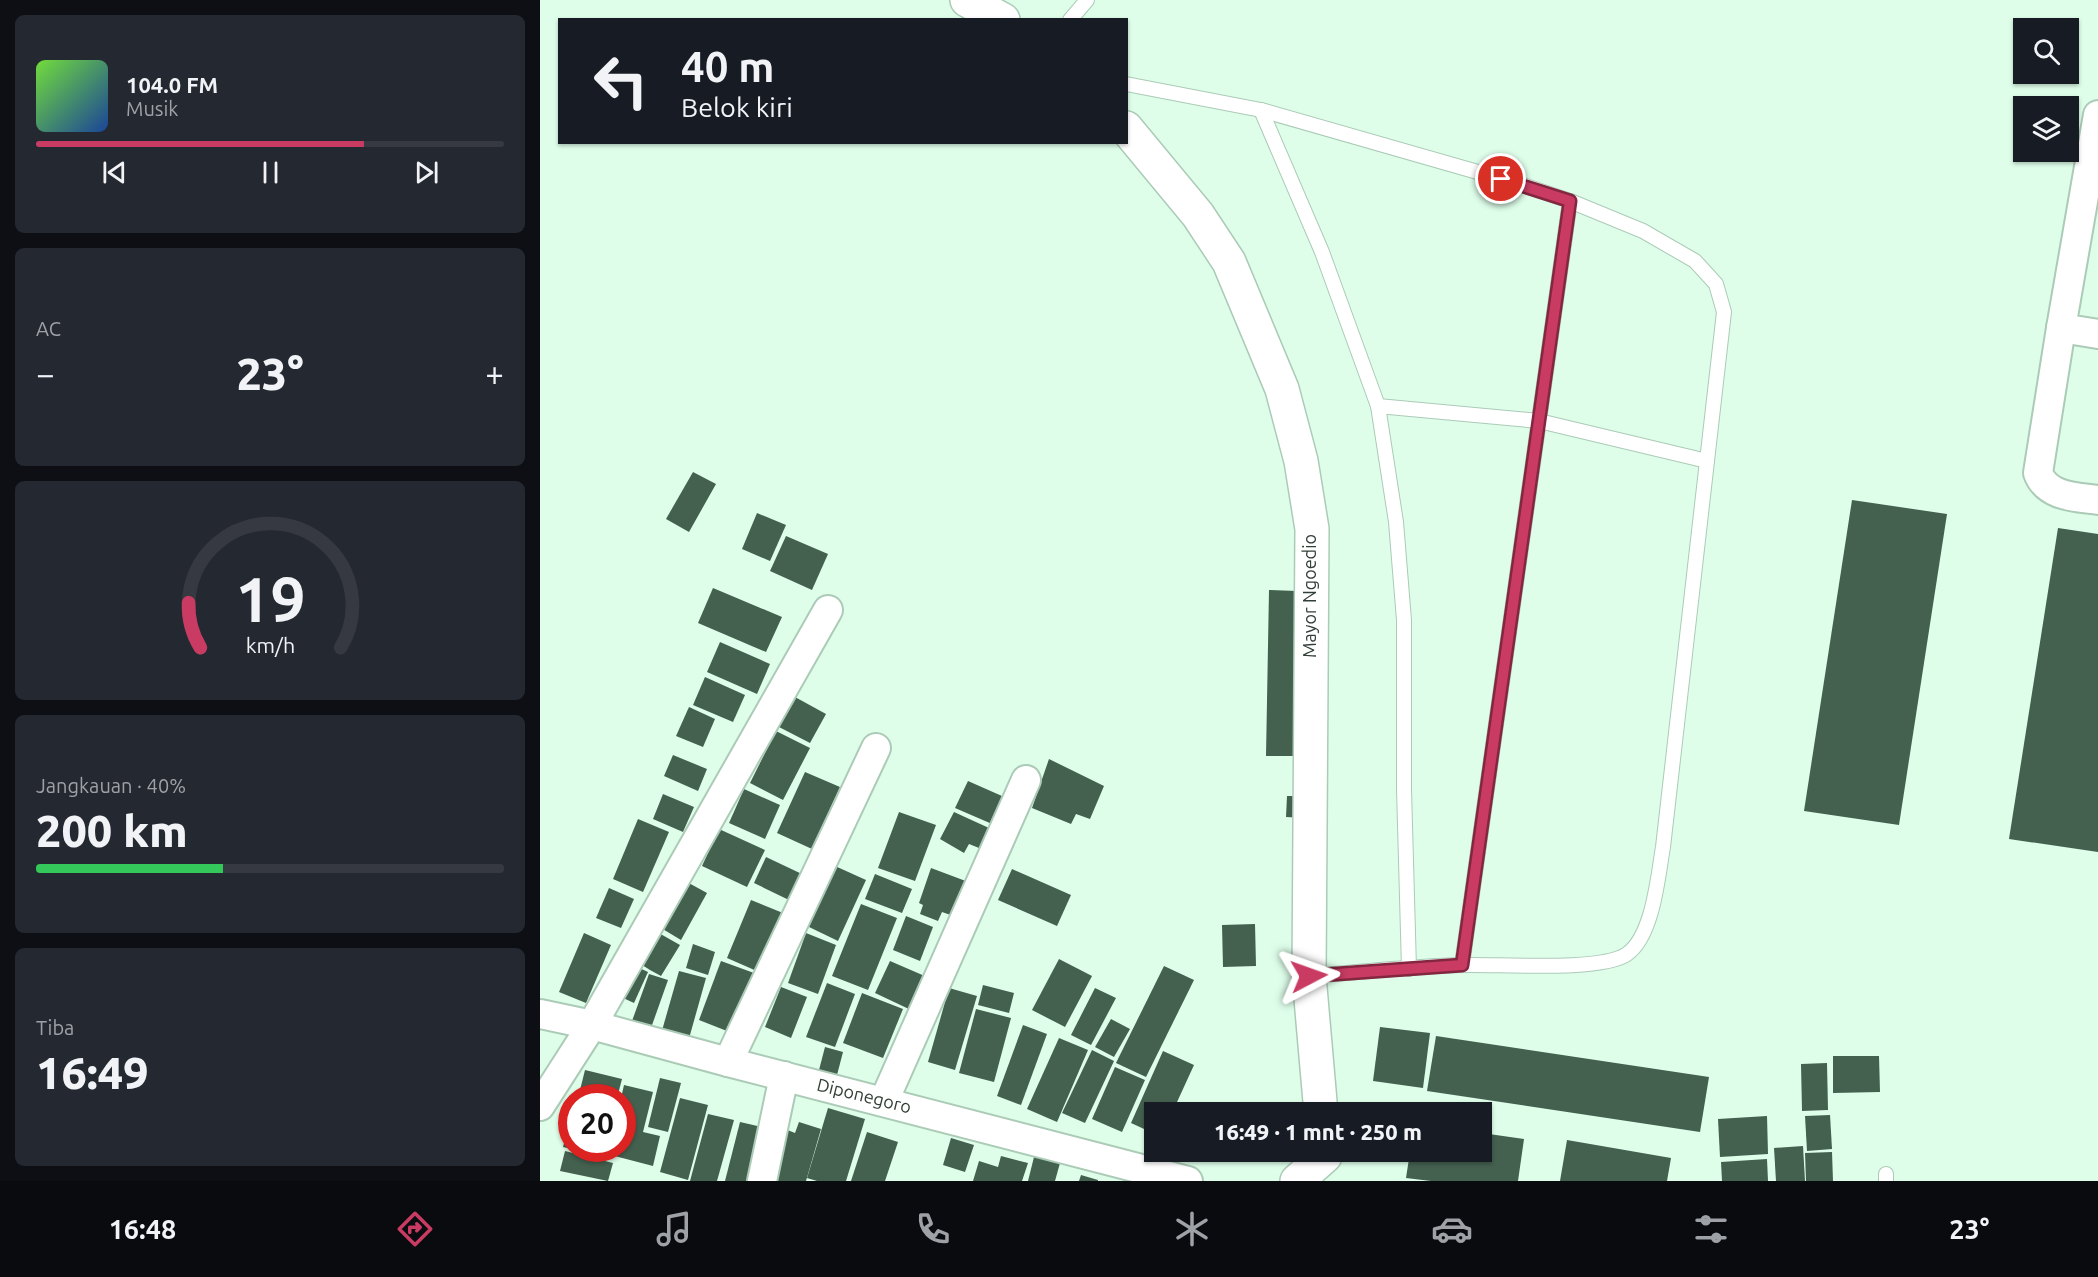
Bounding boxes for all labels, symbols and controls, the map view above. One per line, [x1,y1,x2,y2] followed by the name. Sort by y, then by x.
[2013,18,2079,162] map controls
[2013,18,2079,84] button: search
[582,42,660,120] icon: left
[681,43,775,90] text: 40 m
[126,72,218,97] text: 104.0 FM
[681,92,793,122] text: Belok kiri
[2013,96,2079,162] button: layers
[126,97,178,120] text: Musik
[1475,153,1526,204] pin
[98,156,131,189] icon: previous
[254,156,287,189] icon: pause
[410,156,443,189] icon: next
[1484,162,1517,195] icon: arrive
[36,317,61,340] text: AC
[236,348,304,399] text: 23°
[36,355,55,392] text: −
[485,355,504,392] text: +
[1299,534,1319,658] street label: Mayor Ngoedio
[235,564,305,634] text: 19
[245,633,295,657] text: km/h
[36,774,186,797] text: Jangkauan · 40%
[36,805,188,856] text: 200 km
[1277,944,1341,1008] position arrow
[36,1016,74,1039] text: Tiba
[36,1047,149,1098] text: 16:49
[815,1074,914,1116] street label: Diponegoro
[558,1084,636,1162] speed limit sign: 20
[1214,1119,1422,1144] text: 16:49 · 1 mnt · 250 m
[394,1208,436,1250] icon: directions
[653,1208,695,1250] icon: music
[912,1208,954,1250] icon: phone
[1171,1208,1213,1250] icon: climate
[1431,1208,1473,1250] icon: car
[1690,1208,1732,1250] icon: filters
[109,1214,176,1244] text: 16:48
[1949,1214,1989,1244] text: 23°

